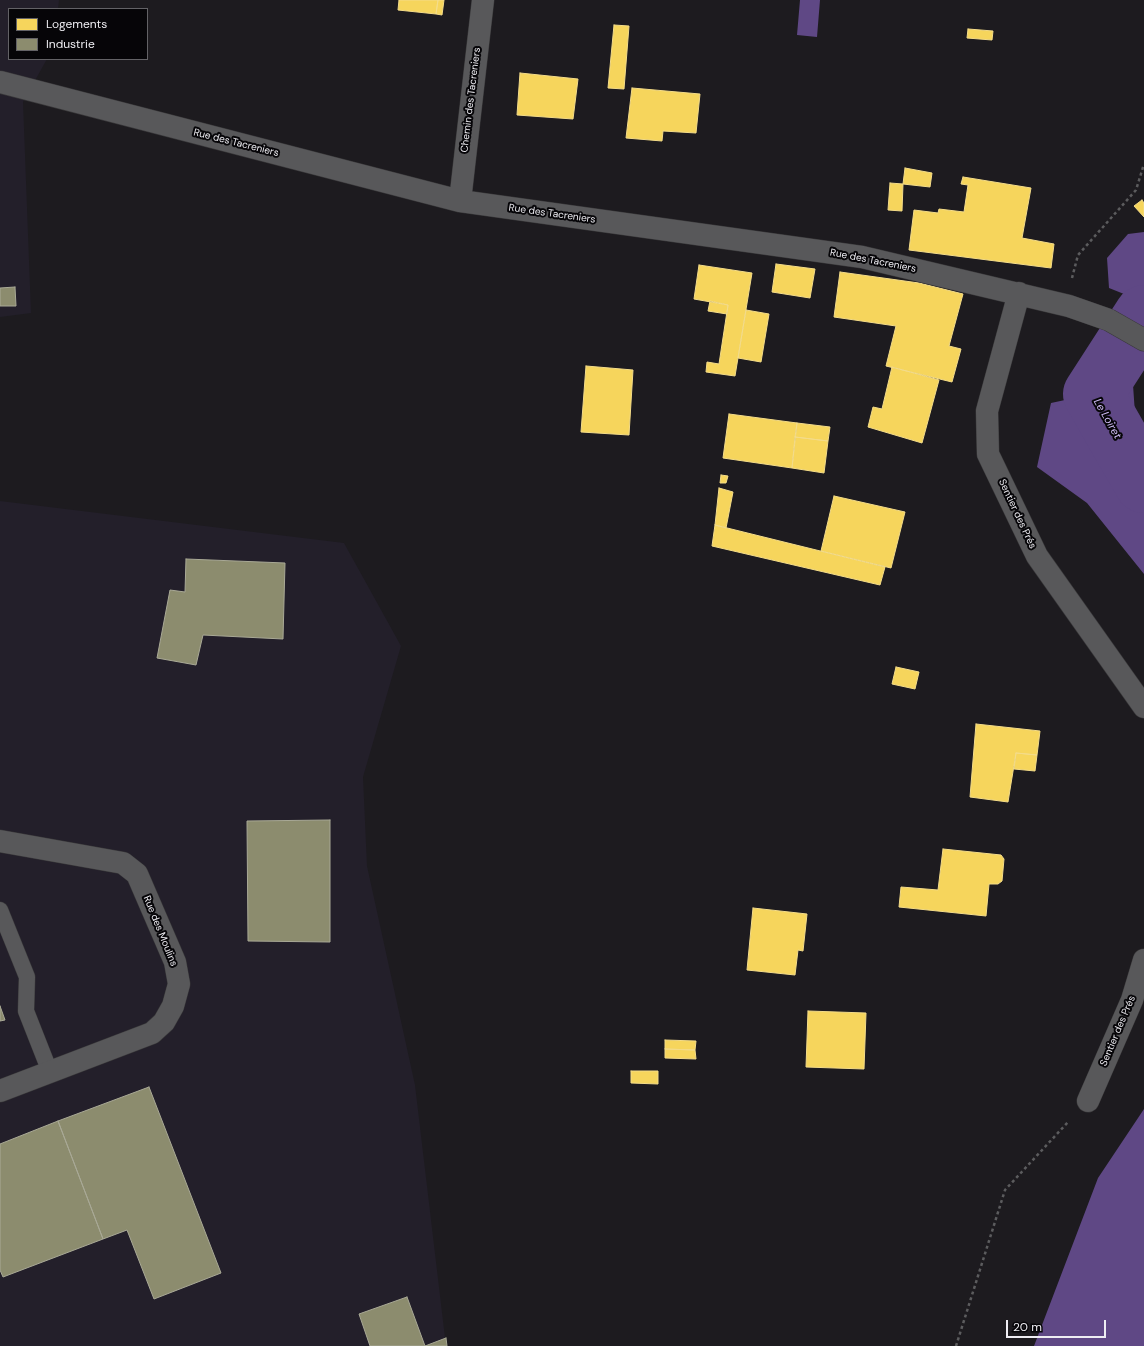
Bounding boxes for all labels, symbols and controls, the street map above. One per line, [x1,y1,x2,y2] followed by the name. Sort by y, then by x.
[8,8,148,60] legend
[46,16,107,32] text: Logements
[46,36,95,52] text: Industrie
[459,47,483,153] street label: Chemin des Tacreniers
[192,127,280,159] street label: Rue des Tacreniers
[508,202,596,226] street label: Rue des Tacreniers
[829,247,917,275] street label: Rue des Tacreniers
[1090,397,1124,441] water label: Le Loiret
[996,477,1038,551] street label: Sentier des Prés
[140,894,180,968] street label: Rue des Moulins
[1098,994,1138,1068] street label: Sentier des Prés
[1008,1312,1108,1338] scale bar
[1013,1319,1042,1335] text: 20 m

